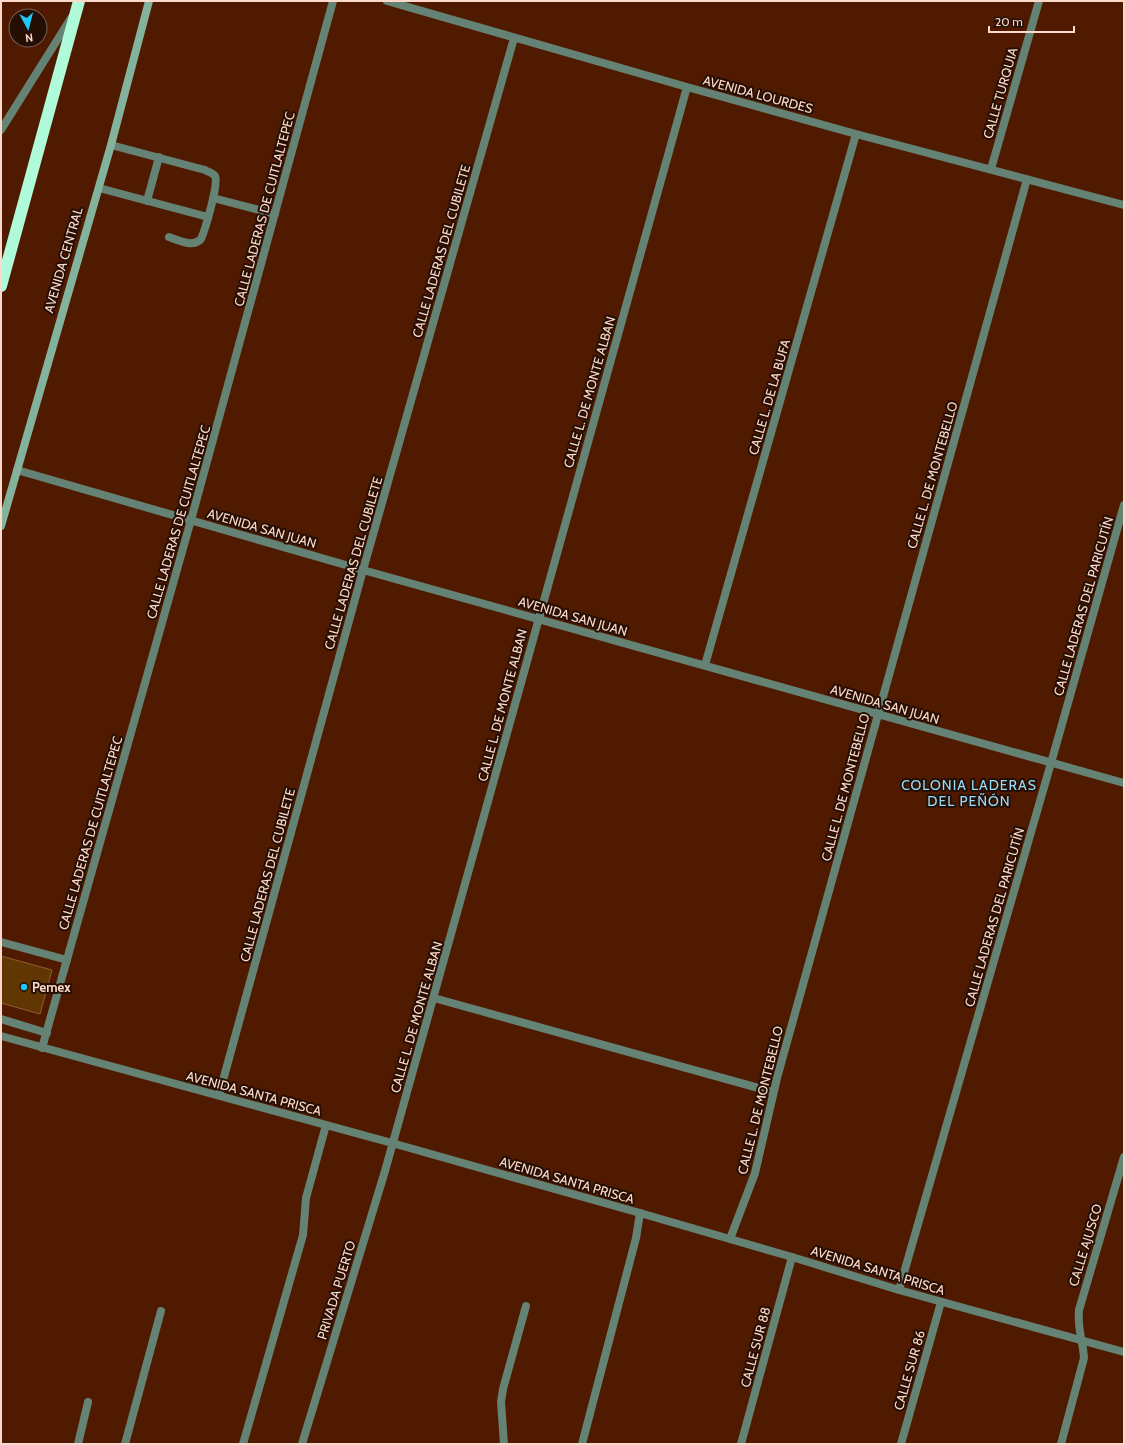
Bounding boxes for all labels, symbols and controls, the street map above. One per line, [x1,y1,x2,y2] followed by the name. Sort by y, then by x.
[8,8,48,48] north arrow
[989,8,1074,34] scale bar
[995,14,1023,29] text: 20 m
[25,31,34,45] text: N
[979,46,1021,140] street label: CALLE TURQUIA
[701,72,815,116] street label: AVENIDA LOURDES
[230,110,298,308] street label: CALLE LADERAS DE CUITLALTEPEC
[409,163,473,339] street label: CALLE LADERAS DEL CUBILETE
[40,205,86,315] street label: AVENIDA CENTRAL
[560,314,618,470] street label: CALLE L. DE MONTE ALBAN
[745,337,793,457] street label: CALLE L. DE LA BUFA
[903,400,961,550] street label: CALLE L. DE MONTEBELLO
[143,423,213,621] street label: CALLE LADERAS DE CUITLALTEPEC
[321,475,385,651] street label: CALLE LADERAS DEL CUBILETE
[206,505,318,551] street label: AVENIDA SAN JUAN
[1049,514,1116,697] street label: CALLE LADERAS DEL PARICUTÍN
[517,593,629,639] street label: AVENIDA SAN JUAN
[474,627,530,783] street label: CALLE L. DE MONTE ALBAN
[829,681,941,727] street label: AVENIDA SAN JUAN
[818,711,872,863] street label: CALLE L. DE MONTEBELLO
[55,734,125,932] street label: CALLE LADERAS DE CUITLALTEPEC
[901,776,1037,810] district label: COLONIA LADERAS DEL PEÑÓN
[236,786,298,964] street label: CALLE LADERAS DEL CUBILETE
[960,825,1027,1008] street label: CALLE LADERAS DEL PARICUTÍN
[387,939,445,1095] street label: CALLE L. DE MONTE ALBAN
[32,979,71,995] place label: Pemex
[19,982,29,992] marker: Pemex
[734,1024,786,1176] street label: CALLE L. DE MONTEBELLO
[185,1067,323,1119] street label: AVENIDA SANTA PRISCA
[498,1153,636,1207] street label: AVENIDA SANTA PRISCA
[1065,1202,1105,1288] street label: CALLE AJUSCO
[313,1239,359,1341] street label: PRIVADA PUERTO
[809,1242,947,1298] street label: AVENIDA SANTA PRISCA
[737,1305,773,1389] street label: CALLE SUR 88
[890,1328,928,1412] street label: CALLE SUR 86

